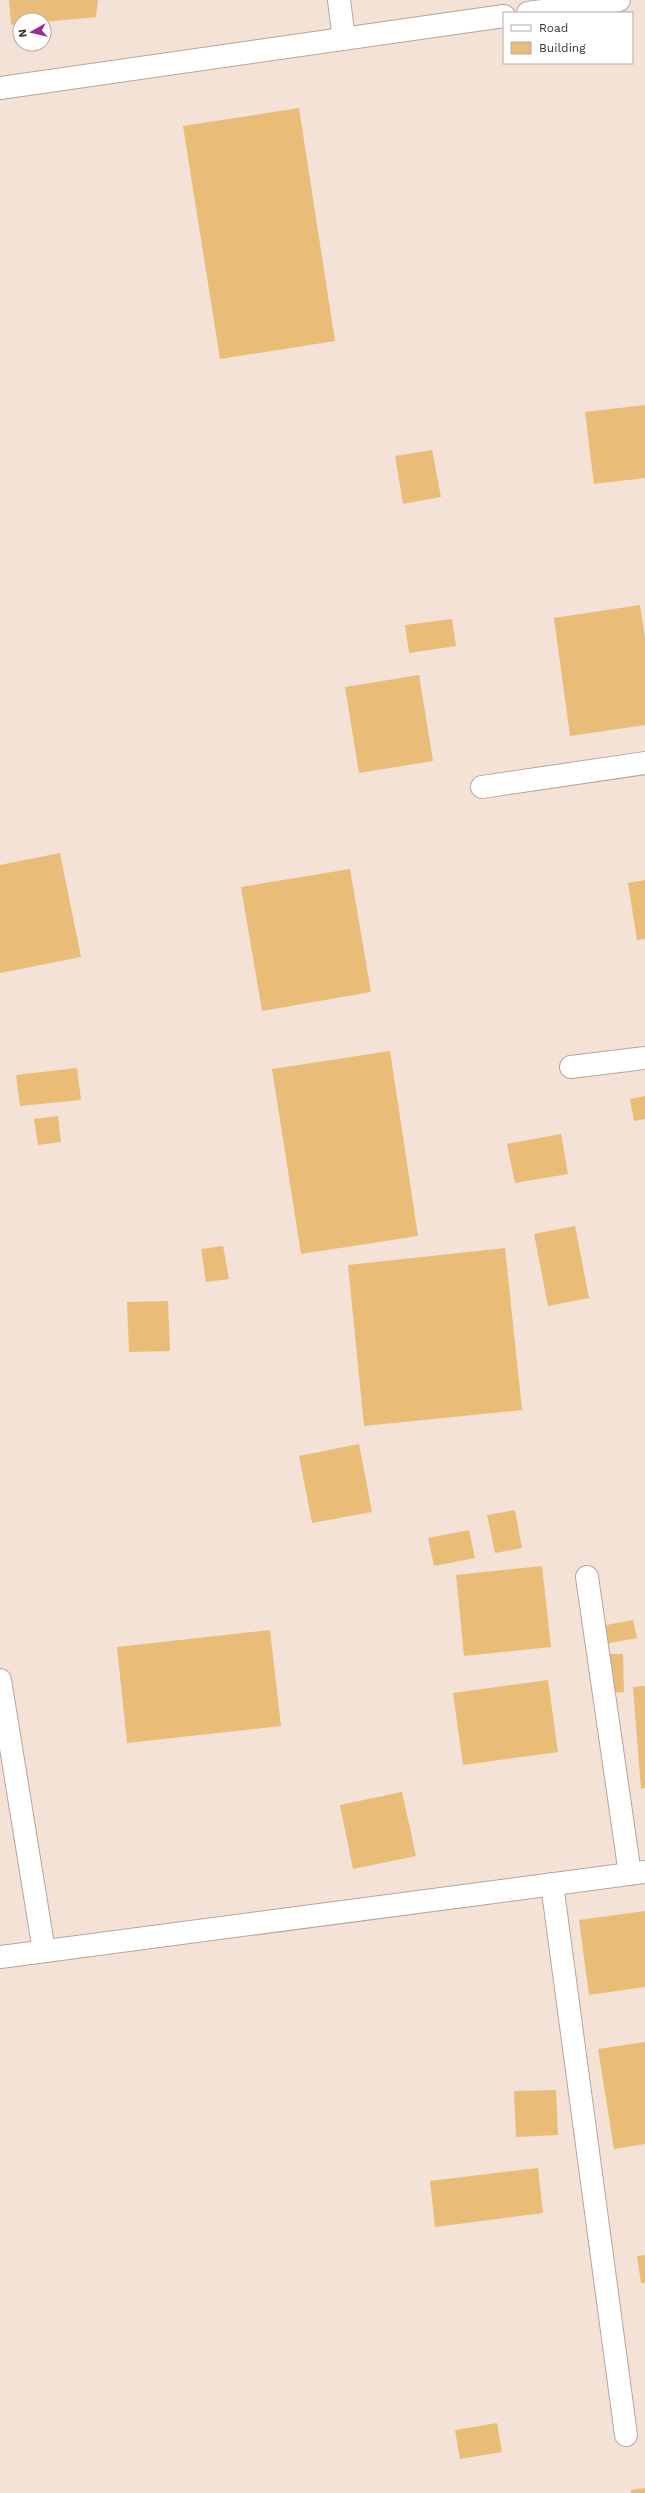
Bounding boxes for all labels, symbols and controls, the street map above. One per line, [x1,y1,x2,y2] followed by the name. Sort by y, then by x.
[12,12,52,52] north arrow
[503,12,633,64] legend
[539,21,568,35] text: Road
[16,28,30,38] text: N
[539,41,586,55] text: Building

